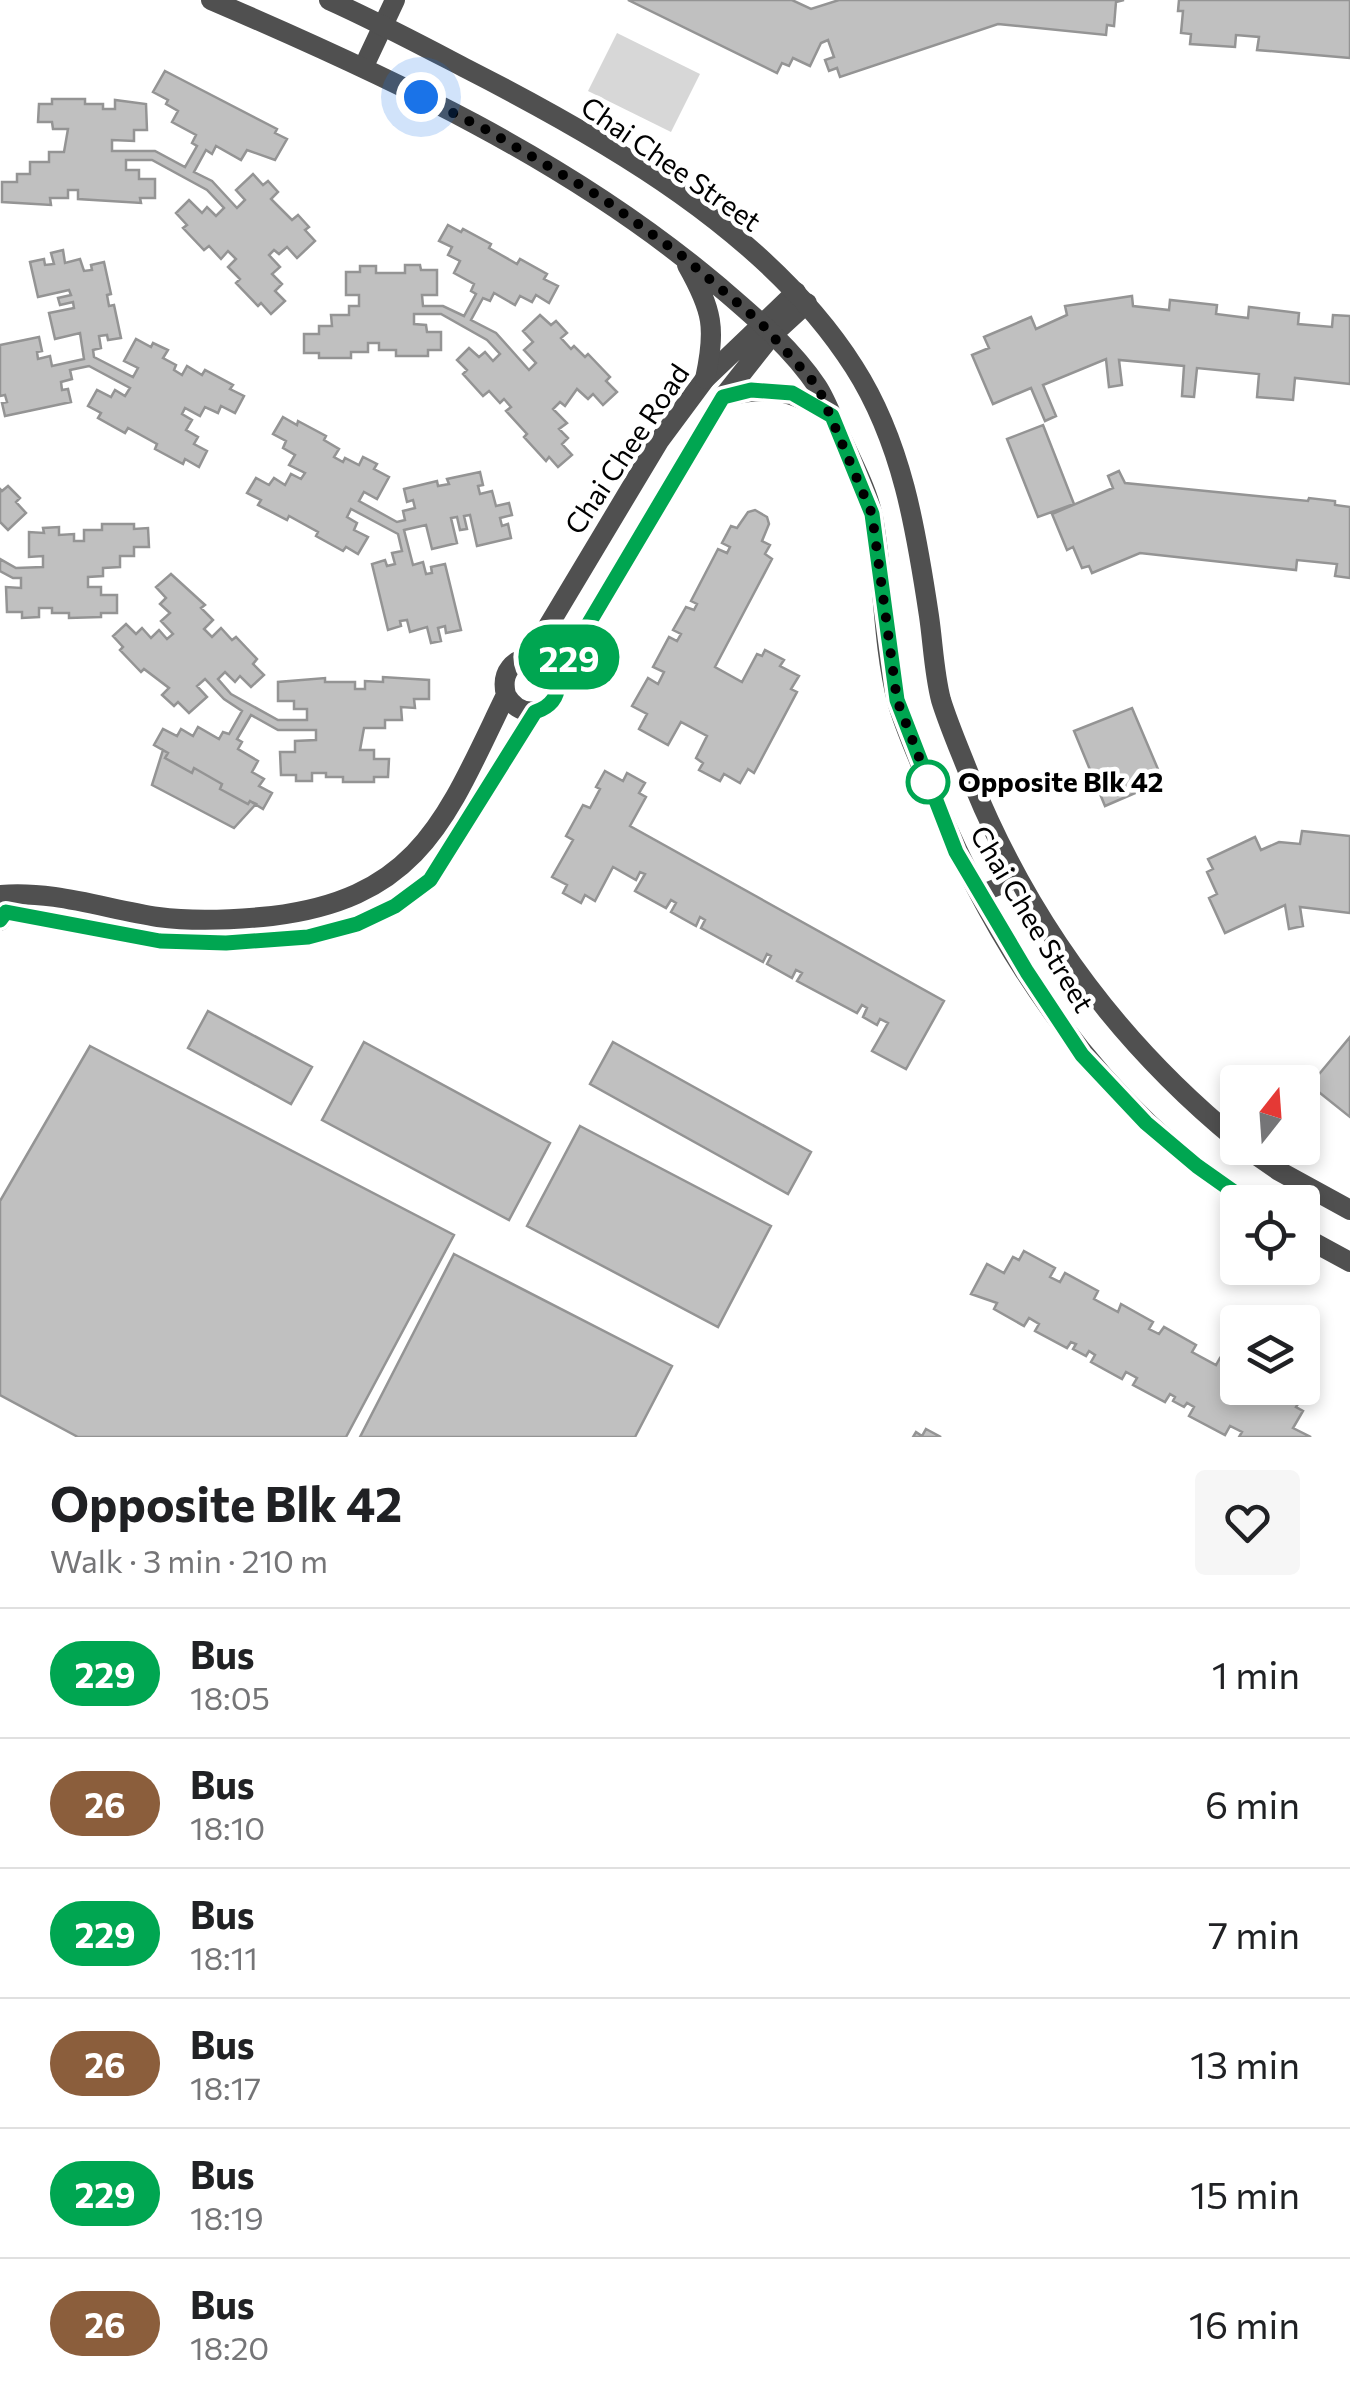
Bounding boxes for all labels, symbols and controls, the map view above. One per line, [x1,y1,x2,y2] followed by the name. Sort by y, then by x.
[396,72,446,122] your location
[575,89,768,238] street label: Chai Chee Street
[557,357,696,540] street label: Chai Chee Road
[512,624,626,690] line badge: 229
[538,636,600,679] text: 229
[907,761,949,803] marker: Opposite Blk 42
[958,764,1164,798] place label: Opposite Blk 42
[964,819,1102,1018] street label: Chai Chee Street
[1220,1065,1320,1165] north arrow
[1220,1065,1320,1405] map controls
[1220,1185,1320,1285] button: locate
[1220,1305,1320,1405] button: layers
[1195,1470,1300,1575] button: heart
[50,1473,402,1532] text: Opposite Blk 42
[50,1540,328,1580] text: Walk · 3 min · 210 m
[190,1630,255,1677] text: Bus
[1212,1650,1300,1697] text: 1 min
[74,1652,136,1695] text: 229
[190,1677,270,1717] text: 18:05
[190,1760,255,1807] text: Bus
[1205,1780,1300,1827] text: 6 min
[84,1782,126,1825] text: 26
[190,1807,265,1847] text: 18:10
[190,1890,255,1937] text: Bus
[1208,1910,1300,1957] text: 7 min
[74,1912,136,1955] text: 229
[190,1937,258,1977] text: 18:11
[190,2020,255,2067] text: Bus
[1190,2040,1300,2087] text: 13 min
[84,2042,126,2085] text: 26
[190,2067,261,2107] text: 18:17
[190,2150,255,2197] text: Bus
[1190,2170,1300,2217] text: 15 min
[74,2172,136,2215] text: 229
[190,2197,264,2237] text: 18:19
[190,2280,255,2327] text: Bus
[1189,2300,1300,2347] text: 16 min
[84,2302,126,2345] text: 26
[190,2327,269,2367] text: 18:20

